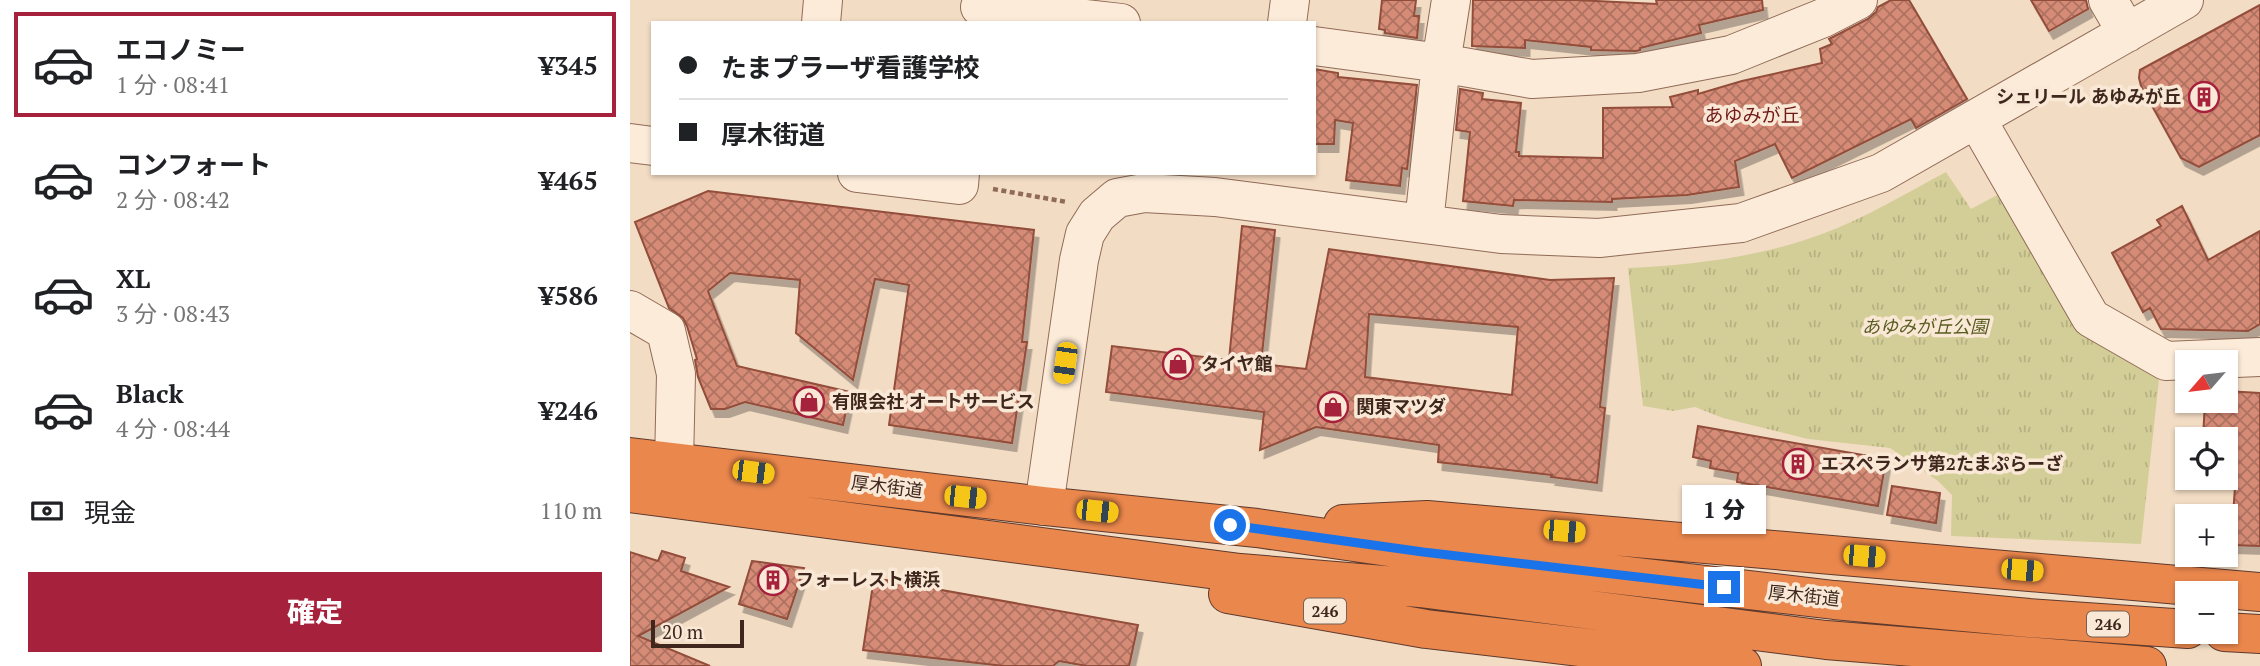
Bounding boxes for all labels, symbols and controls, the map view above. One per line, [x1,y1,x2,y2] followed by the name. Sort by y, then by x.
[116,32,246,66] text: エコノミー
[32,33,95,96] icon: car
[539,48,598,82] text: ¥345
[721,50,980,84] text: たまプラーザ看護学校
[116,69,230,100] text: 1 分 · 08:41
[2187,80,2221,114] building icon: シェリール あゆみが丘
[1996,84,2181,108] place label: シェリール あゆみが丘
[1704,102,1800,127] district label: あゆみが丘
[721,117,825,151] text: 厚木街道
[116,147,271,181] text: コンフォート
[32,148,95,211] icon: car
[539,163,598,197] text: ¥465
[116,184,230,215] text: 2 分 · 08:42
[116,261,150,295] text: XL
[32,263,95,326] icon: car
[539,278,598,312] text: ¥586
[116,298,230,329] text: 3 分 · 08:43
[1862,314,1991,338] park label: あゆみが丘公園
[1052,341,1079,385] car
[1161,347,1195,381] shop icon: タイヤ館
[2175,350,2238,413] north arrow
[2175,350,2238,644] map controls
[1201,351,1272,375] place label: タイヤ館
[116,376,184,410] text: Black
[32,378,95,441] icon: car
[792,385,826,419] shop icon: 有限会社 オートサービス
[832,389,1035,413] place label: 有限会社 オートサービス
[1316,390,1350,424] shop icon: 関東マツダ
[539,393,598,427] text: ¥246
[1356,394,1446,418] place label: 関東マツダ
[116,413,230,444] text: 4 分 · 08:44
[2175,427,2238,490] button: locate
[1781,447,1815,481] building icon: エスペランサ第2たまぷらーざ
[1821,451,2063,475] place label: エスペランサ第2たまぷらーざ
[731,459,776,485] car
[850,470,924,502] street label: 厚木街道
[944,484,987,510] car
[1682,486,1766,534] callout: 1 分
[28,492,66,530] icon: cash
[1703,494,1745,525] text: 1 分
[84,495,136,529] text: 現金
[540,495,602,526] text: 110 m
[1076,498,1119,524] car
[2175,504,2238,567] button: +
[1214,509,1246,541] route start
[1543,519,1586,543] car
[1843,544,1886,568] car
[2001,558,2044,582] car
[756,563,790,597] building icon: フォーレスト横浜
[796,567,940,591] place label: フォーレスト横浜
[1708,571,1740,603] route end
[28,572,602,652] button: 確定
[1767,579,1841,611] street label: 厚木街道
[2175,581,2238,644] button: −
[1304,598,1346,624] road number: 246
[2087,611,2129,636] road number: 246
[651,617,744,649] scale bar
[662,619,703,644] text: 20 m

